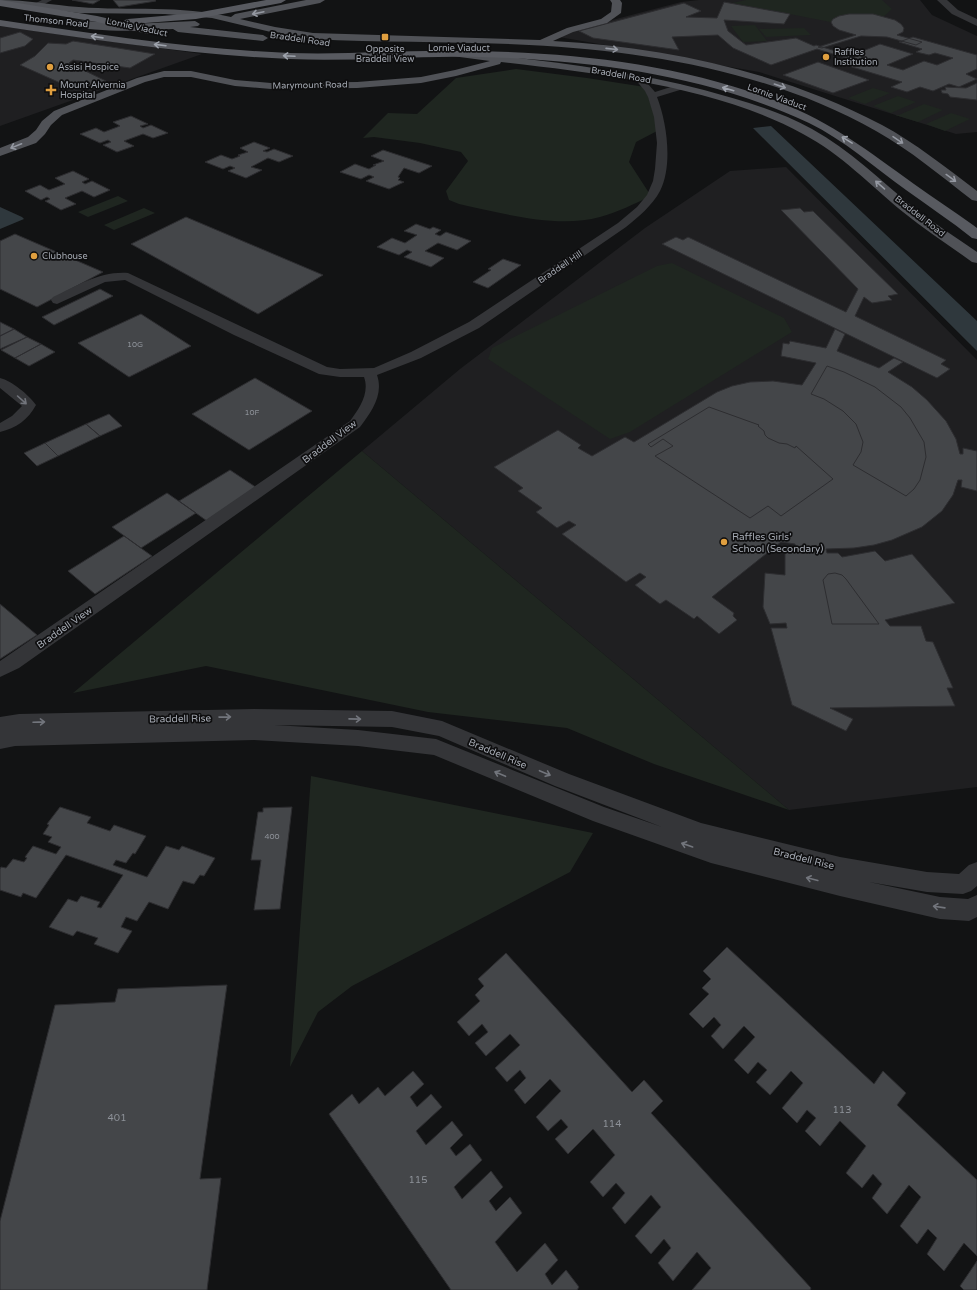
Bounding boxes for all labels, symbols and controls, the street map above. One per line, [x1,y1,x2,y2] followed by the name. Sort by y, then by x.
[251,9,264,17] one-way arrow
[23,13,89,30] street label: Thomson Road
[105,16,169,39] street label: Lornie Viaduct
[269,30,331,49] street label: Braddell Road
[380,32,390,42] marker: Opposite Braddell View
[91,33,104,41] one-way arrow
[154,41,167,49] one-way arrow
[428,43,491,54] street label: Lornie Viaduct
[356,44,414,65] place label: Opposite Braddell View
[605,45,618,53] one-way arrow
[834,47,877,68] place label: Raffles Institution
[283,52,296,59] one-way arrow
[821,52,831,62] marker: Raffles Institution
[45,62,55,72] marker: Assisi Hospice
[58,62,119,73] place label: Assisi Hospice
[590,65,652,86] street label: Braddell Road
[272,79,348,92] street label: Marymount Road
[60,80,126,101] place label: Mount Alvernia Hospital
[746,82,808,113] street label: Lornie Viaduct
[773,83,785,91] one-way arrow
[45,84,57,96] marker: Mount Alvernia Hospital
[721,85,734,92] one-way arrow
[841,136,853,144] one-way arrow
[892,136,903,144] one-way arrow
[11,143,23,150] one-way arrow
[945,174,956,182] one-way arrow
[875,180,885,189] one-way arrow
[892,193,947,239] street label: Braddell Road
[536,248,585,286] street label: Braddell Hill
[29,251,39,261] marker: Clubhouse
[42,251,88,262] place label: Clubhouse
[127,340,143,349] house number: 10G
[17,395,28,404] one-way arrow
[245,408,260,417] house number: 10F
[300,417,359,466] street label: Braddell View
[732,531,823,555] place label: Raffles Girls' School (Secondary)
[719,537,729,547] marker: Raffles Girls' School (Secondary)
[34,604,95,651] street label: Braddell View
[149,712,212,726] street label: Braddell Rise
[218,713,231,721] one-way arrow
[348,715,361,722] one-way arrow
[32,718,45,725] one-way arrow
[467,736,529,772] street label: Braddell Rise
[494,770,506,777] one-way arrow
[538,770,550,777] one-way arrow
[264,832,280,841] house number: 400
[680,841,693,848] one-way arrow
[772,846,836,872] street label: Braddell Rise
[806,875,819,883] one-way arrow
[933,903,946,911] one-way arrow
[833,1104,851,1116] house number: 113
[108,1112,126,1124] house number: 401
[603,1118,621,1130] house number: 114
[409,1174,427,1186] house number: 115

